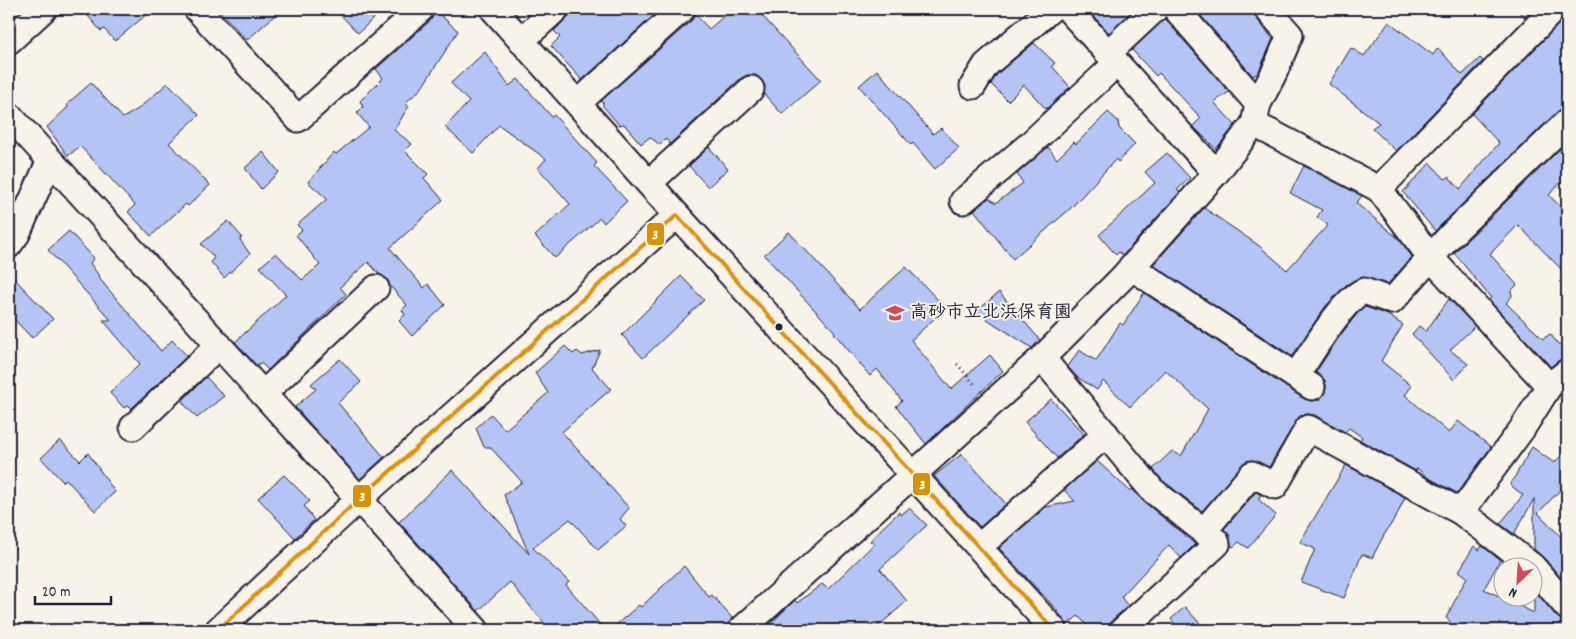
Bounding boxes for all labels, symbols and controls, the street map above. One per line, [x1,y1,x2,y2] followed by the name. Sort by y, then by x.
[646,222,665,246] line badge: 3
[652,226,658,246] text: 3
[910,301,1072,326] place label: 高砂市立北浜保育園
[884,302,906,324] school or university icon: 高砂市立北浜保育園
[774,322,784,332] unlabelled marker
[912,472,931,496] line badge: 3
[919,476,925,496] text: 3
[352,484,372,508] line badge: 3
[359,488,365,508] text: 3
[1494,556,1544,606] north arrow
[35,574,111,606] scale bar
[1506,581,1521,602] text: N
[42,582,70,604] text: 20 m

